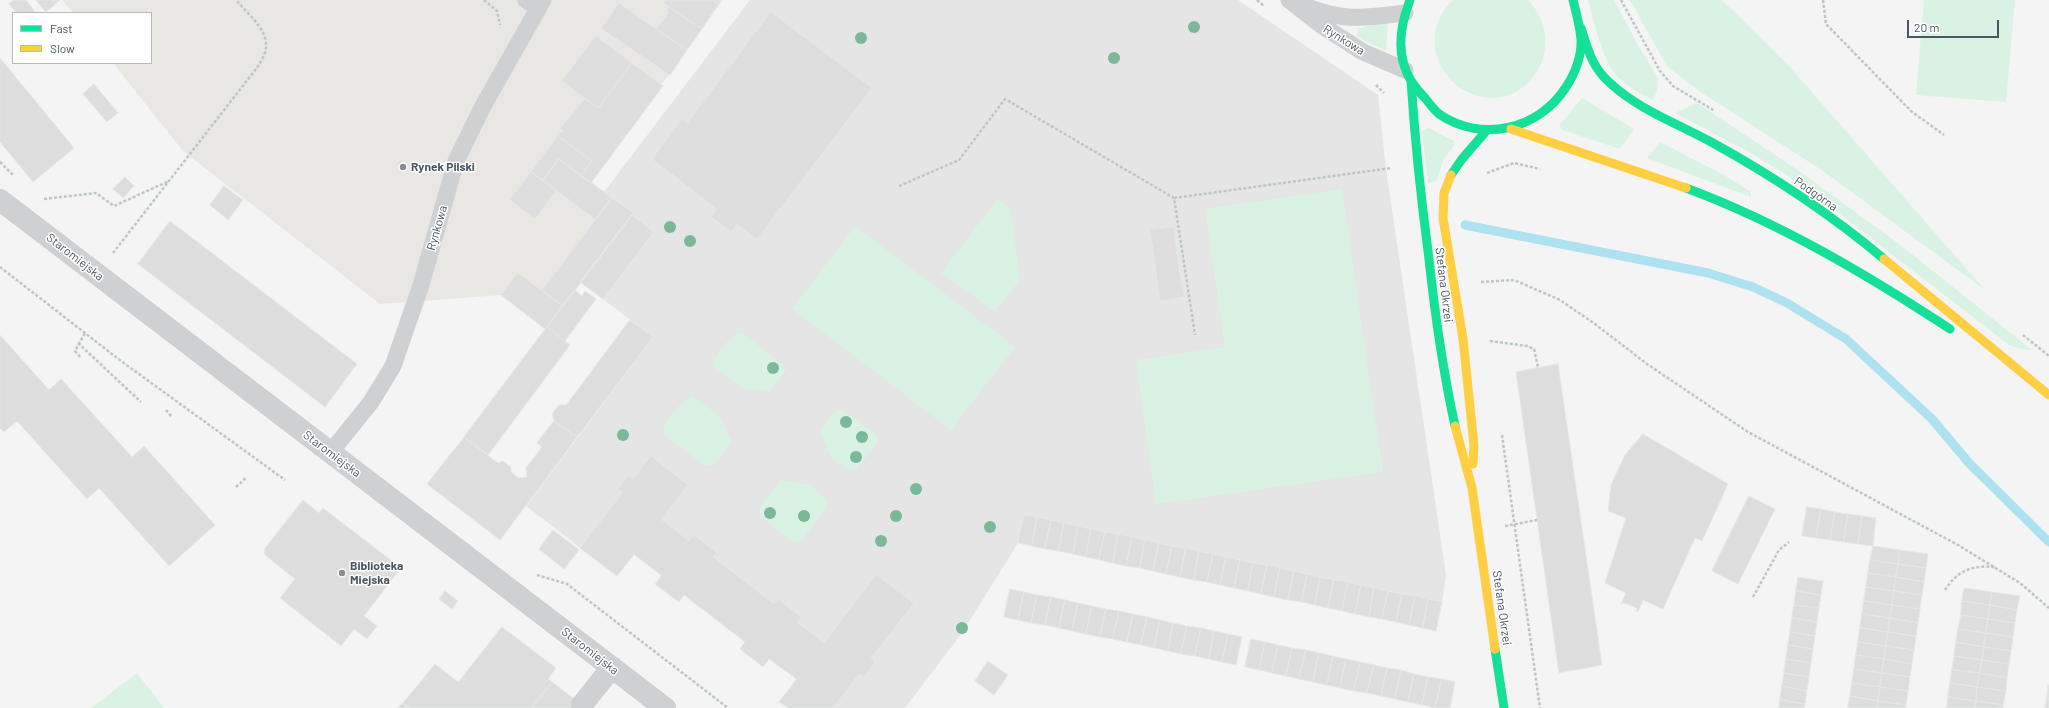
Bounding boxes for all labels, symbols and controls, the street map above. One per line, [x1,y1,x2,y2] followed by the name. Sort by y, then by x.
[12,12,152,64] legend
[1909,12,2001,38] scale bar
[1914,20,1940,34] text: 20 m
[50,21,73,35] text: Fast
[1321,22,1367,58] street label: Rynkowa
[50,41,75,55] text: Slow
[411,160,475,174] place label: Rynek Pilski
[398,162,408,172] marker: Rynek Pilski
[1791,174,1841,214] street label: Podgórna
[424,204,450,252] street label: Rynkowa
[44,230,106,284] street label: Staromiejska
[1432,247,1456,323] street label: Stefana Okrzei
[300,428,364,480] street label: Staromiejska
[350,559,403,587] place label: Biblioteka Miejska
[337,568,347,578] marker: Biblioteka Miejska
[1490,570,1514,646] street label: Stefana Okrzei
[559,624,621,678] street label: Staromiejska

